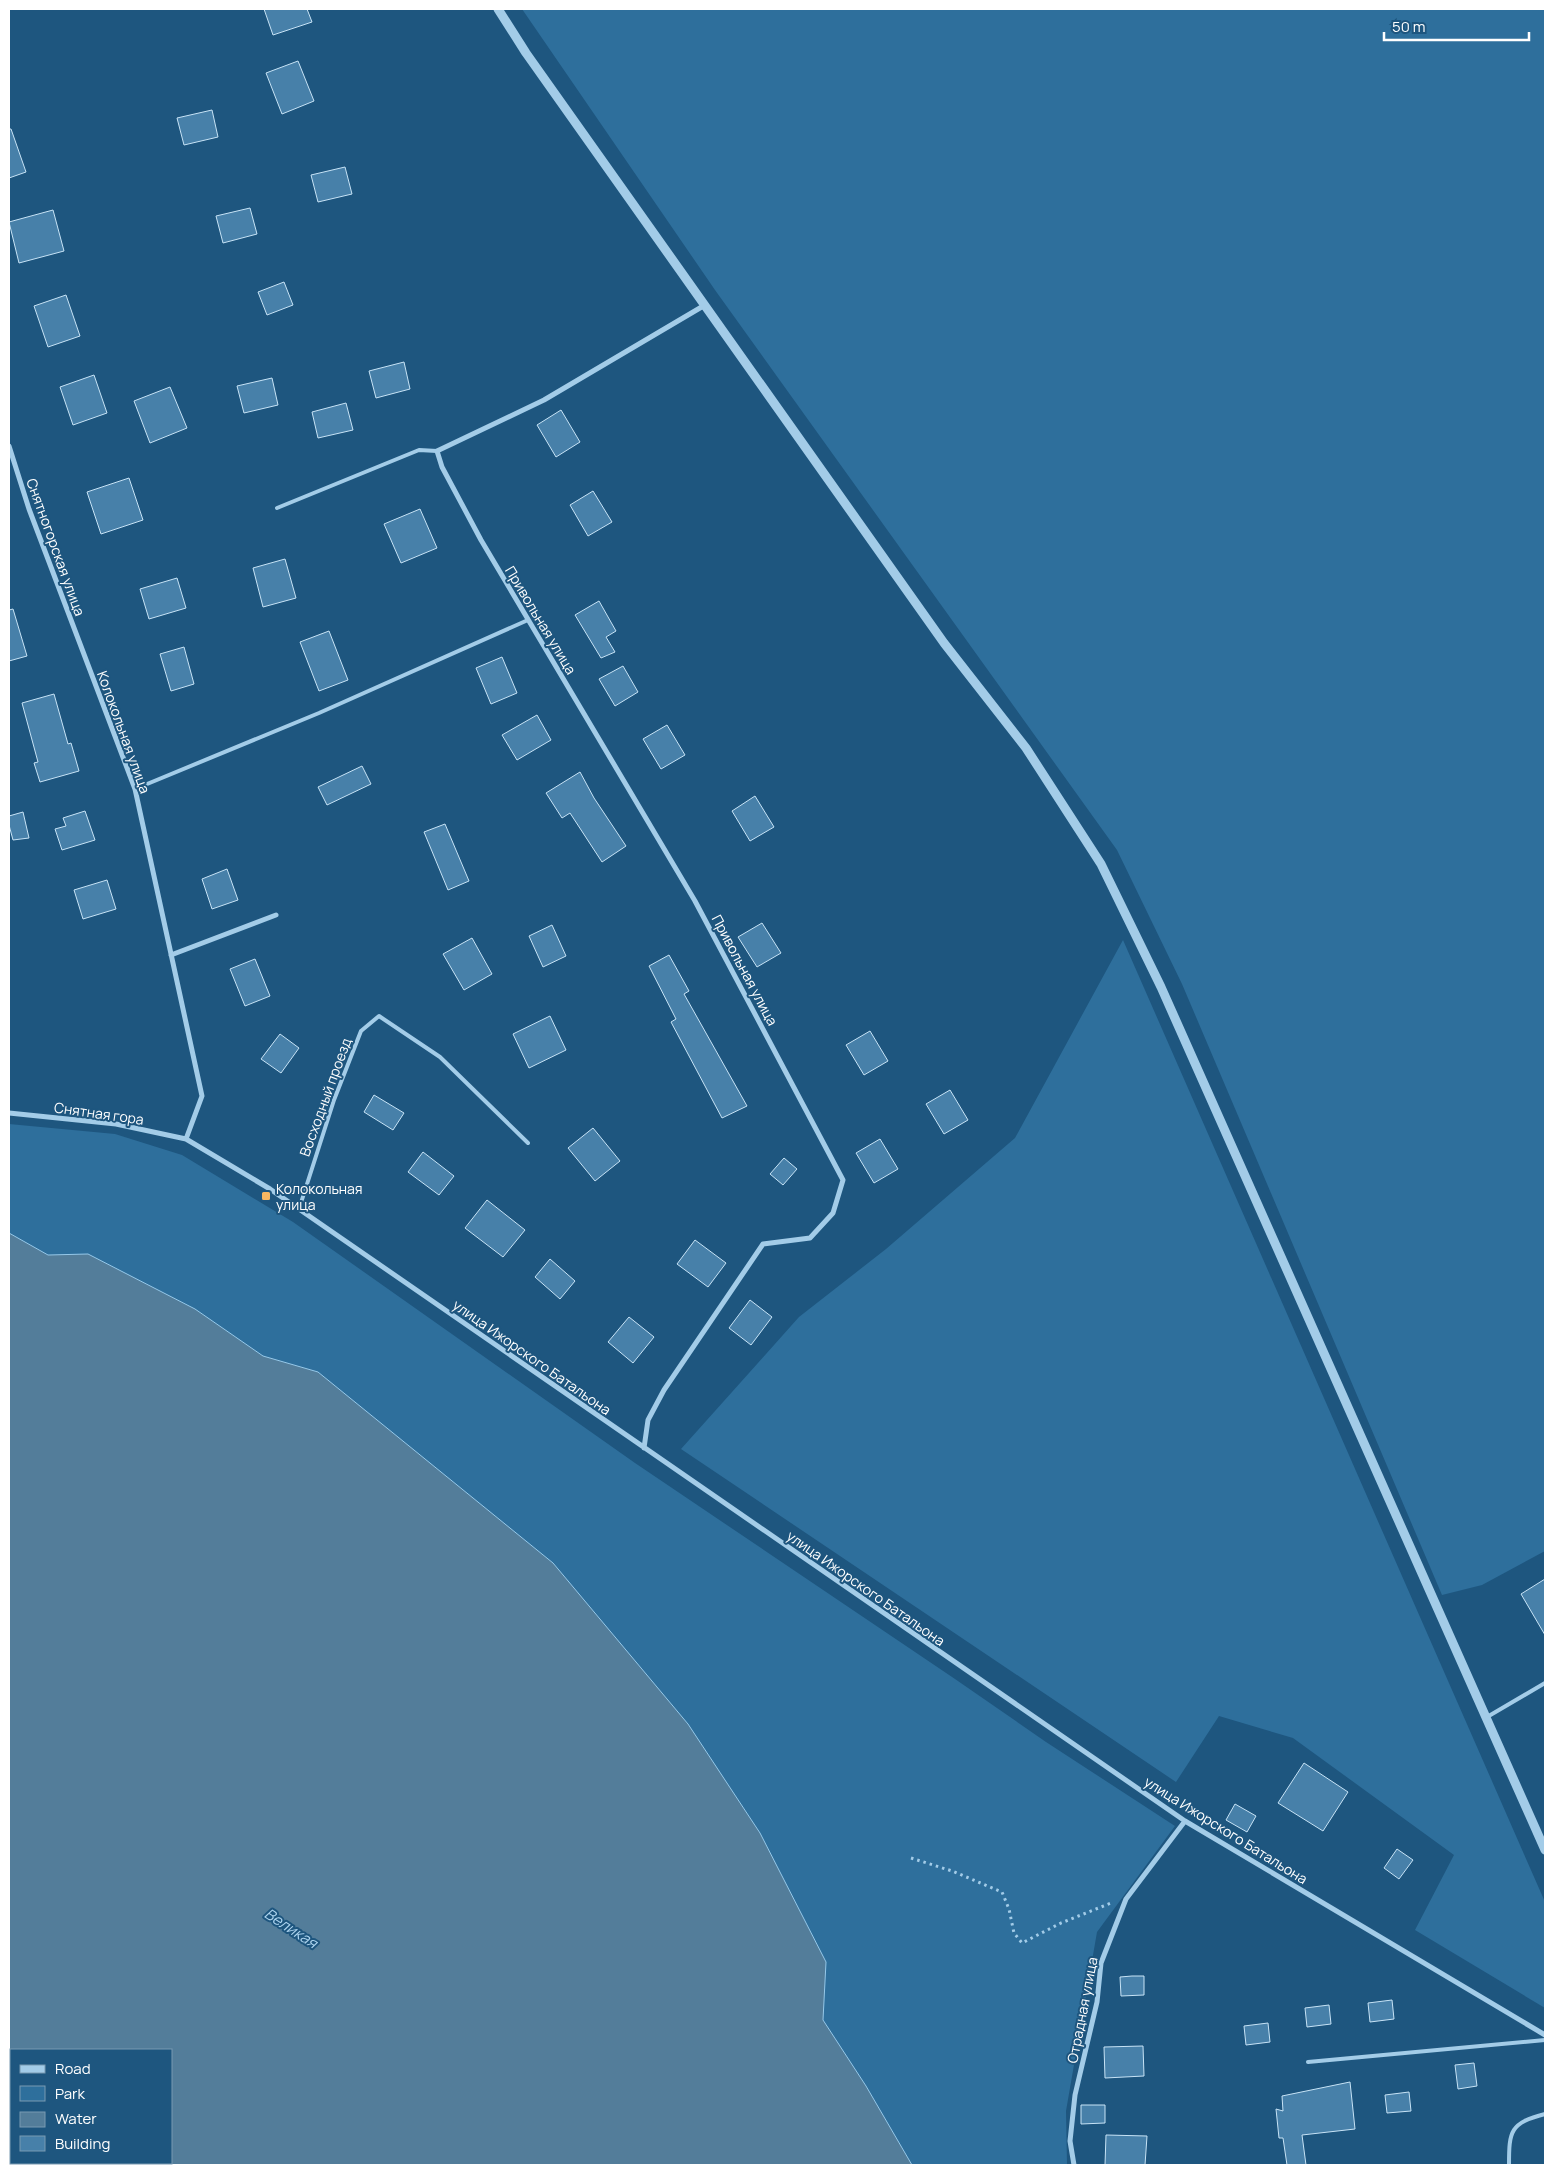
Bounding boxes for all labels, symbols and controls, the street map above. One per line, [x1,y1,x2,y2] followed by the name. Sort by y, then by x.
[1384,10,1529,42] scale bar
[1392,16,1426,37] text: 50 m
[22,476,90,618] street label: Снятногорская улица
[501,562,581,678] street label: Привольная улица
[93,668,155,796] street label: Колокольная улица
[708,911,782,1029] street label: Привольная улица
[295,1035,355,1159] street label: Восходный проезд
[53,1097,145,1129] street label: Снятная гора
[276,1179,363,1214] place label: Колокольная улица
[260,1190,272,1202] marker: Колокольная улица
[449,1295,615,1419] street label: улица Ижорского Батальона
[783,1526,949,1650] street label: улица Ижорского Батальона
[1141,1772,1311,1888] street label: улица Ижорского Батальона
[260,1903,323,1954] water label: Великая
[1062,1955,1102,2065] street label: Отрадная улица
[10,2049,172,2164] legend
[55,2058,91,2079] text: Road
[55,2083,85,2104] text: Park
[55,2108,97,2129] text: Water
[55,2133,110,2154] text: Building

